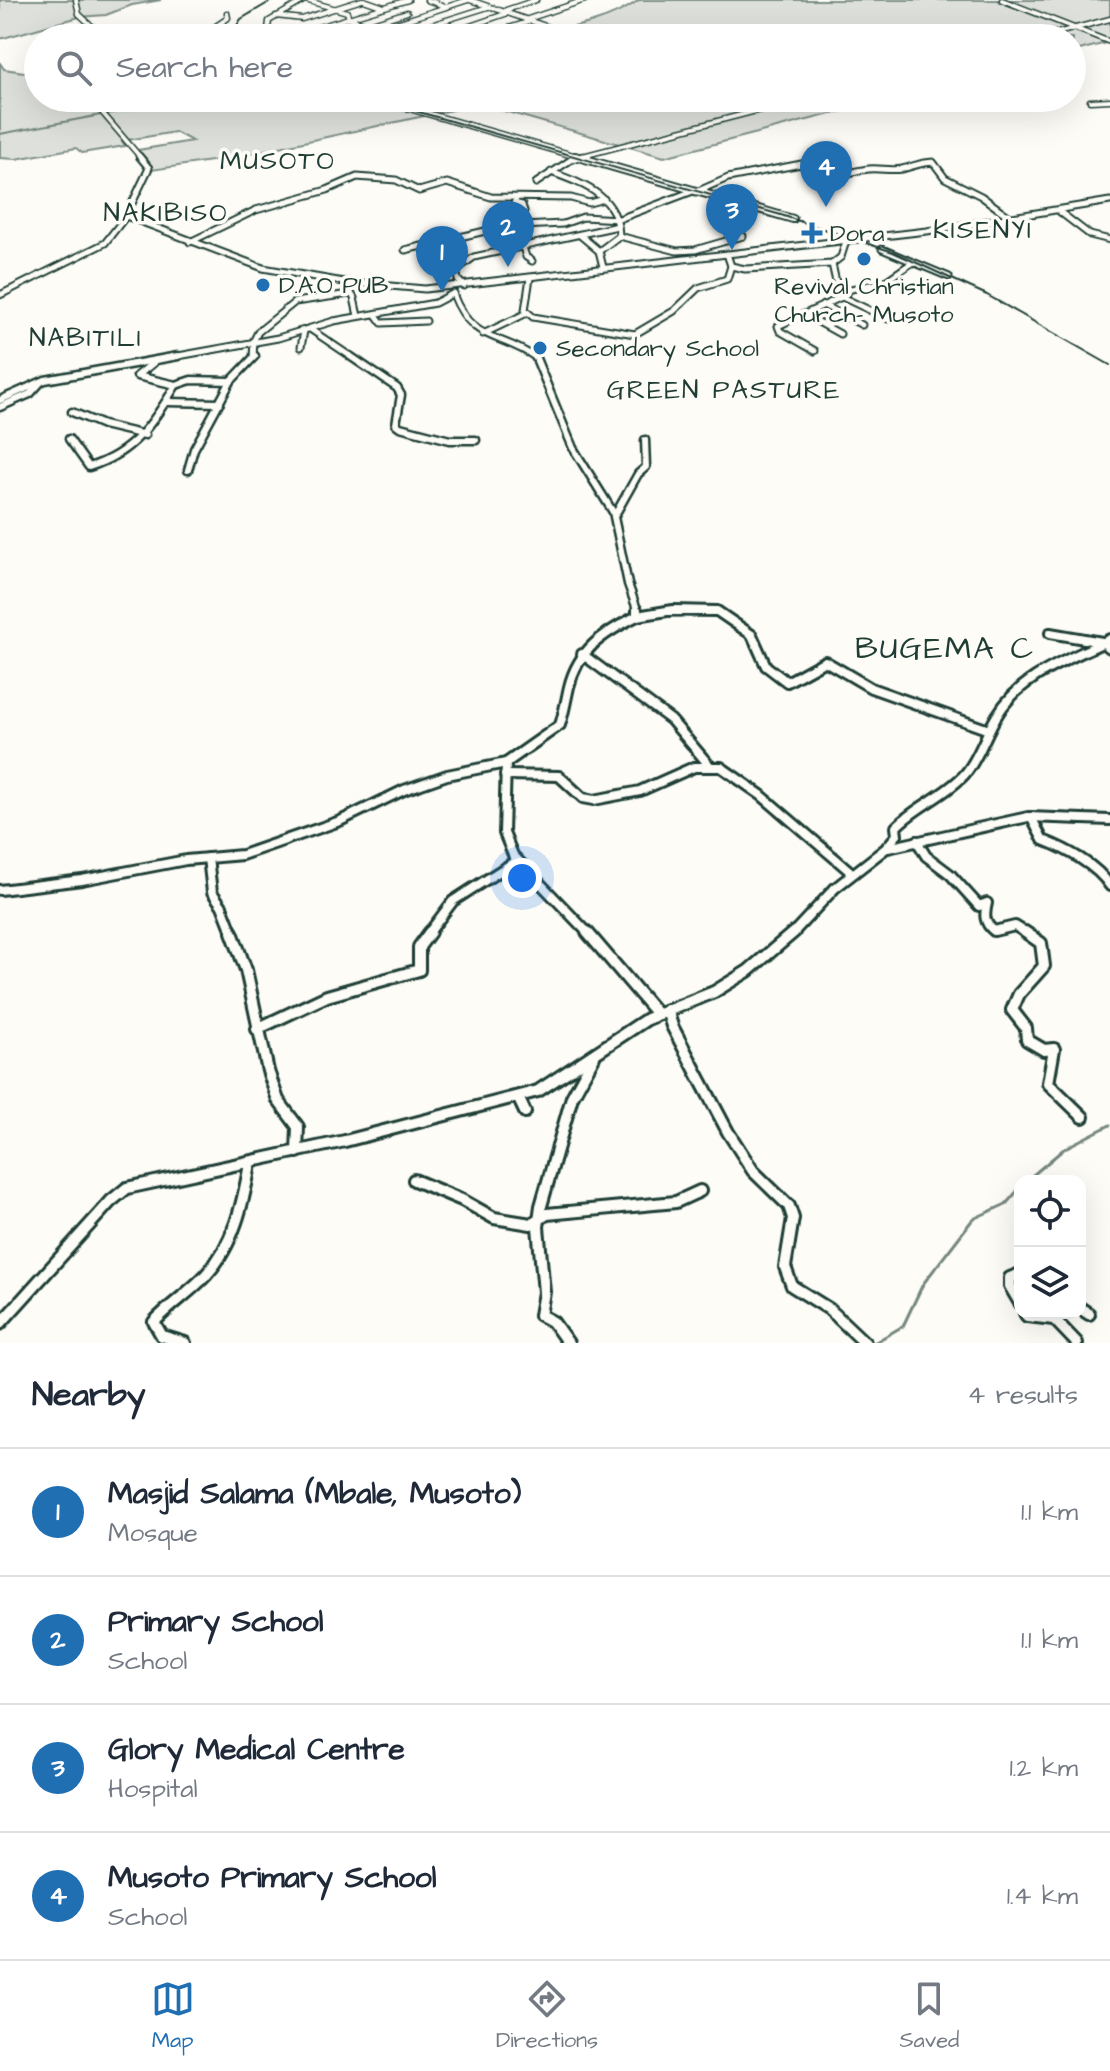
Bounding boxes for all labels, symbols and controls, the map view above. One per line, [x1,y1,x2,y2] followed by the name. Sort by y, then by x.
[24,24,1086,112] search box
[52,46,96,90] icon: search
[116,47,293,89] text: Search here
[800,141,852,207] pin: 4
[220,143,336,179] district label: MUSOTO
[706,184,758,250] pin: 3
[103,195,229,231] district label: NAKIBISO
[482,201,534,267] pin: 2
[933,212,1033,248] district label: KISENYI
[830,217,885,251] place label: Dora
[801,222,823,244] marker: Dora
[416,226,468,292] pin: 1
[855,250,873,268] marker: Revival Christian Church- Musoto
[279,269,388,303] place label: D.A.O PUB
[774,270,954,332] place label: Revival Christian Church- Musoto
[254,276,272,294] marker: D.A.O PUB
[29,320,143,356] district label: NABITILI
[556,332,759,367] place label: Secondary School
[531,339,549,357] marker: Secondary School
[607,372,841,408] district label: GREEN PASTURE
[855,626,1035,671] district label: BUGEMA C
[502,858,542,898] your location
[1014,1175,1086,1319] map controls
[1014,1175,1086,1247] button: locate
[1014,1247,1086,1319] button: layers
[32,1371,146,1419] text: Nearby
[968,1377,1078,1413] text: 4 results
[108,1473,521,1515] text: Masjid Salama (Mbale, Musoto)
[56,1494,60,1530] text: 1
[1021,1494,1078,1530] text: 1.1 km
[108,1515,198,1551] text: Mosque
[108,1601,323,1643] text: Primary School
[51,1622,65,1658] text: 2
[1021,1622,1078,1658] text: 1.1 km
[108,1643,187,1679] text: School
[108,1729,405,1771] text: Glory Medical Centre
[51,1750,65,1786] text: 3
[1010,1750,1078,1786] text: 1.2 km
[108,1771,198,1807] text: Hospital
[108,1857,436,1899] text: Musoto Primary School
[49,1878,67,1914] text: 4
[1007,1878,1078,1914] text: 1.4 km
[108,1899,187,1935] text: School
[151,1977,195,2056] tab: Map
[496,1977,598,2056] tab: Directions
[899,1977,959,2056] tab: Saved

